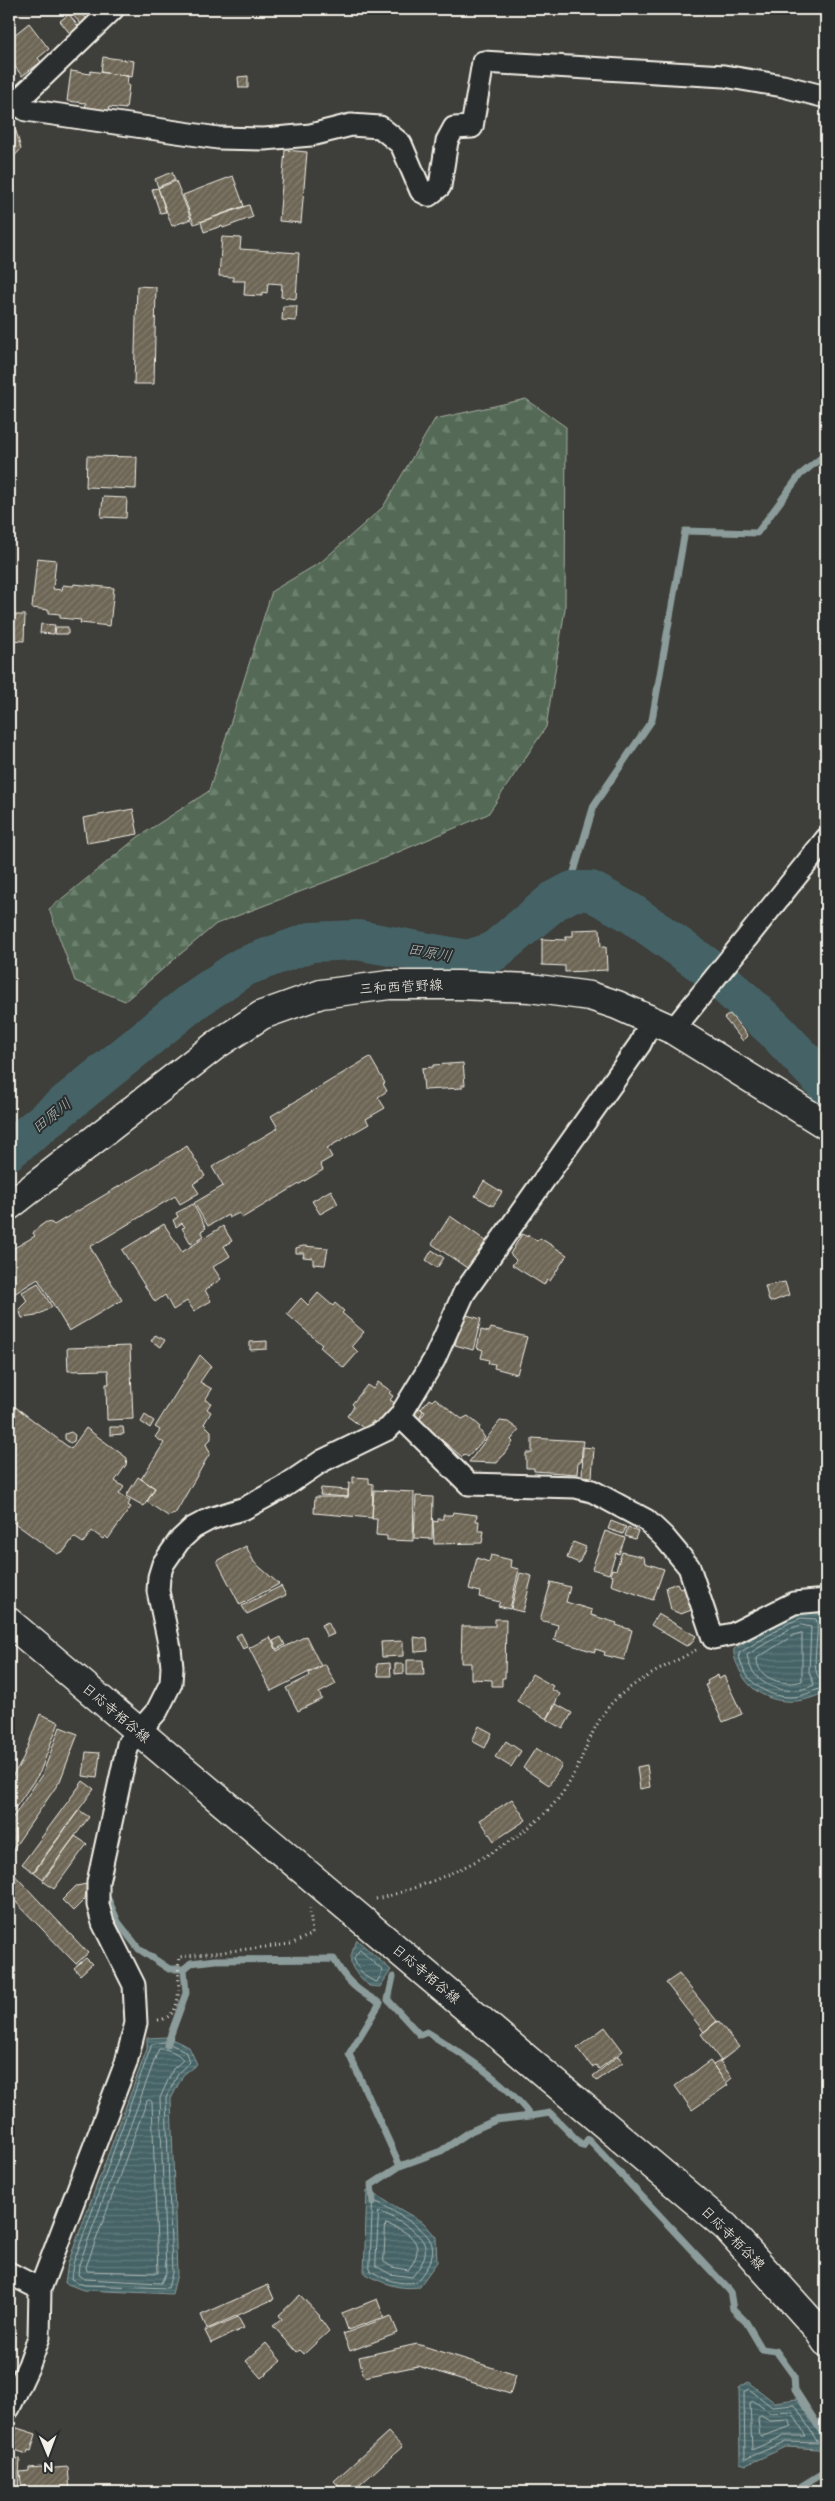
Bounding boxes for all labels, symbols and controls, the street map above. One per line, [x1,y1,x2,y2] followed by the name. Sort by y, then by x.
[406,940,454,966] water label: 田原川
[359,976,443,998] street label: 三和西菅野線
[29,1094,75,1138] water label: 田原川
[78,1679,154,1747] street label: 日応寺栢谷線
[388,1940,464,2008] street label: 日応寺栢谷線
[697,2202,769,2274] street label: 日応寺栢谷線
[22,2428,72,2478] north arrow
[43,2458,54,2475] text: N

